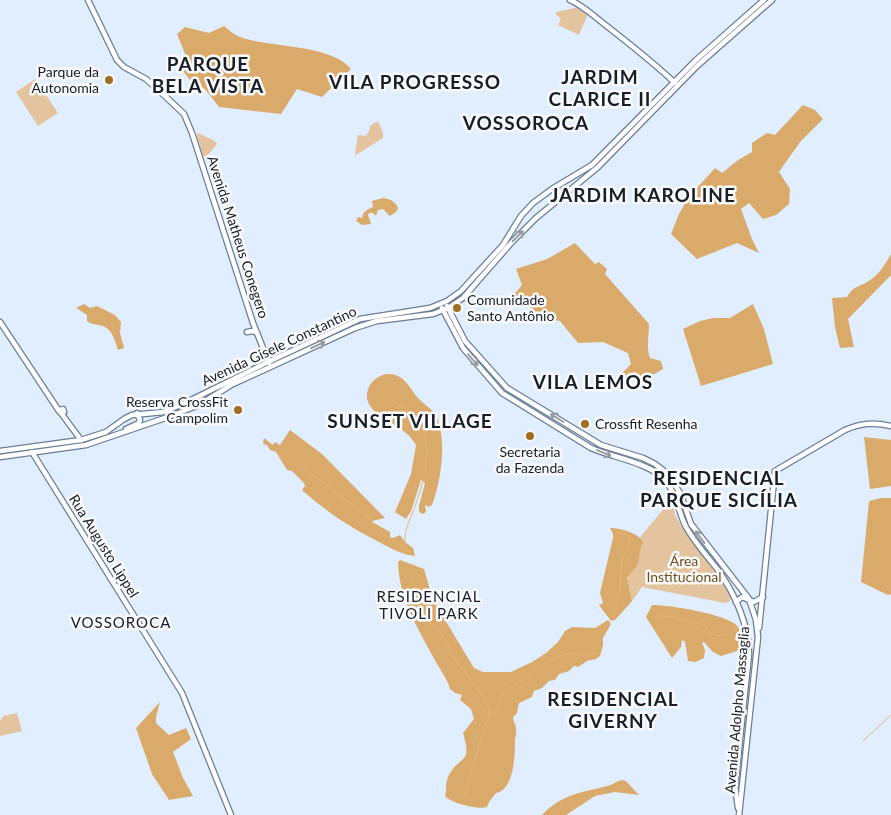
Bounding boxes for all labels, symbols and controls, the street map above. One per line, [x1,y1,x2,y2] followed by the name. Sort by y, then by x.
[152,52,264,97] district label: PARQUE BELA VISTA
[31,63,99,96] place label: Parque da Autonomia
[549,65,651,110] district label: JARDIM CLARICE II
[328,70,501,93] district label: VILA PROGRESSO
[103,74,115,86] marker: Parque da Autonomia
[462,111,589,134] district label: VOSSOROCA
[204,153,273,320] street label: Avenida Matheus Conegero
[550,183,736,206] district label: JARDIM KAROLINE
[512,230,524,242] one-way arrow
[467,291,554,324] place label: Comunidade Santo Antônio
[199,302,359,389] street label: Avenida Gisele Constantino
[451,302,463,314] marker: Comunidade Santo Antônio
[310,340,325,349] one-way arrow
[467,353,478,366] one-way arrow
[532,370,653,393] district label: VILA LEMOS
[126,393,228,426] place label: Reserva CrossFit Campolim
[232,404,244,416] marker: Reserva CrossFit Campolim
[327,409,493,432] district label: SUNSET VILLAGE
[550,413,564,423] one-way arrow
[595,415,698,432] place label: Crossfit Resenha
[579,418,591,430] marker: Crossfit Resenha
[524,430,536,442] marker: Secretaria da Fazenda
[496,443,564,476] place label: Secretaria da Fazenda
[596,449,611,458] one-way arrow
[640,466,798,511] district label: RESIDENCIAL PARQUE SICÍLIA
[66,491,143,600] street label: Rua Augusto Lippel
[695,531,706,544] one-way arrow
[646,552,722,585] park label: Área Institucional
[377,587,482,622] district label: RESIDENCIAL TIVOLI PARK
[71,613,171,631] district label: VOSSOROCA
[721,626,752,794] street label: Avenida Adolpho Massaglia
[547,687,679,732] district label: RESIDENCIAL GIVERNY

